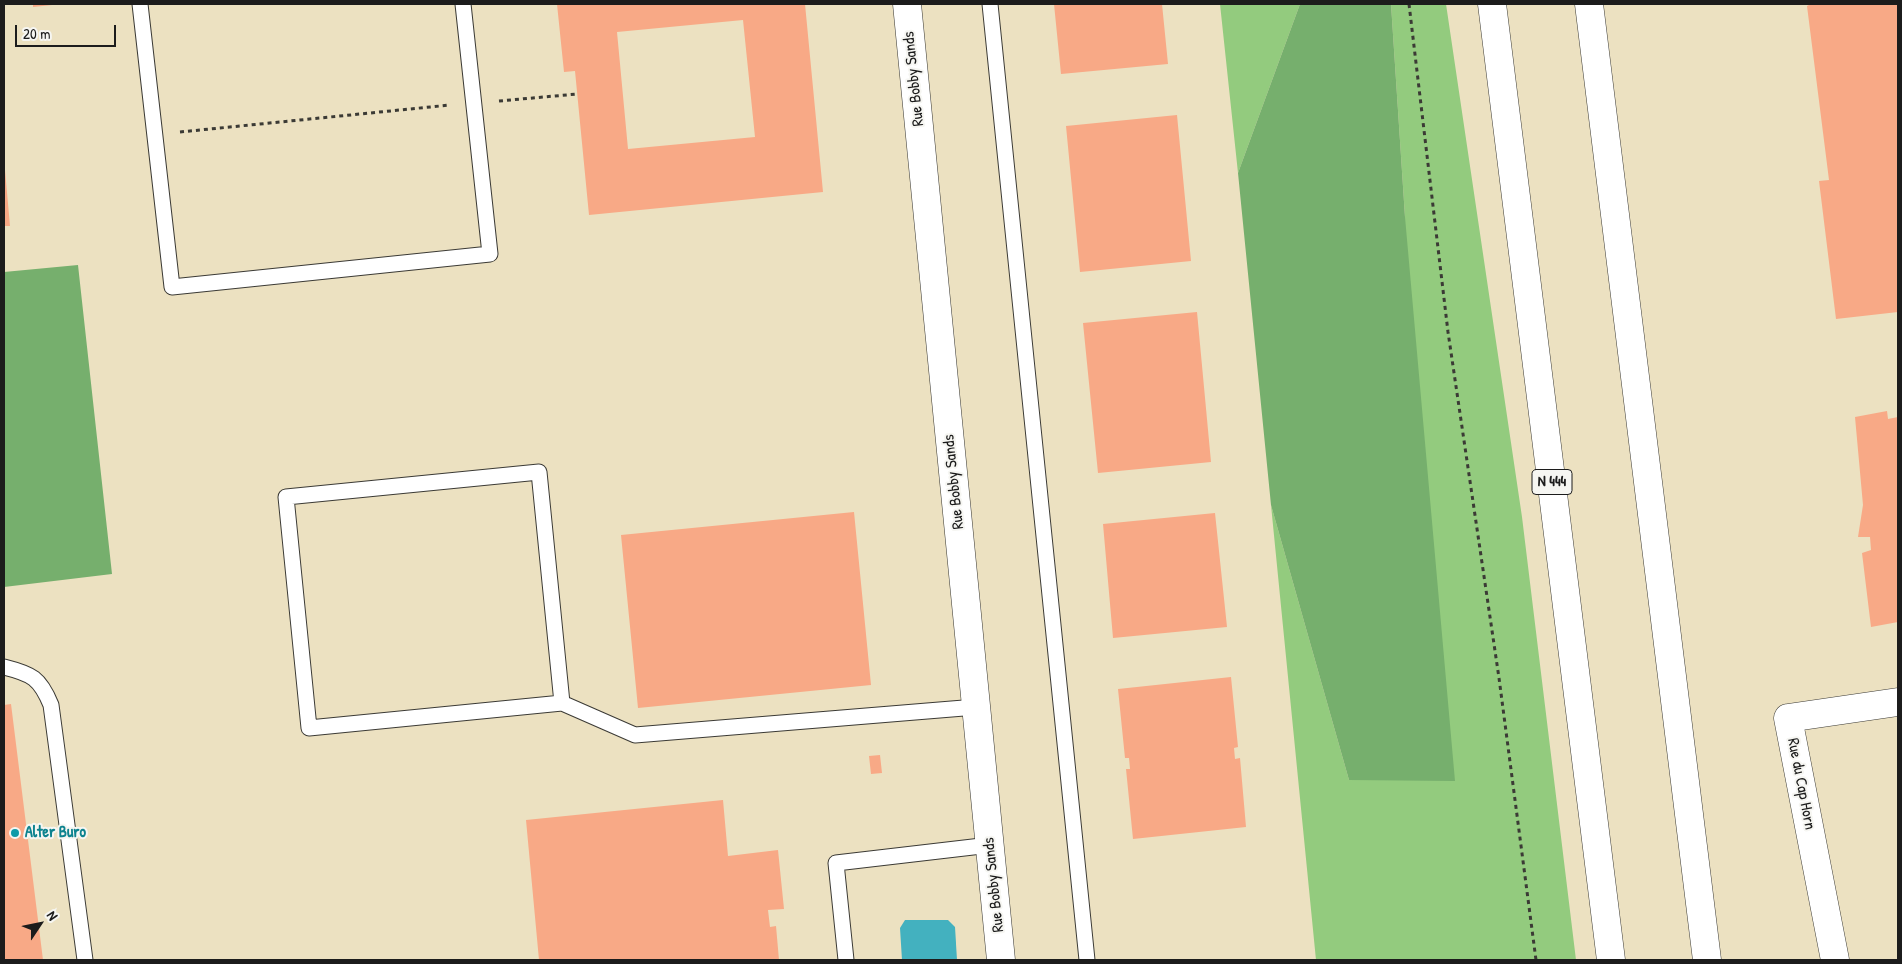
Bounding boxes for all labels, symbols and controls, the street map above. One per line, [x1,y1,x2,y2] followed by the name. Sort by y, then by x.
[18,15,119,47] scale bar
[23,23,50,44] text: 20 m
[899,31,929,127] street label: Rue Bobby Sands
[939,434,969,530] street label: Rue Bobby Sands
[1532,470,1572,494] road number: N 444
[1783,737,1819,831] street label: Rue du Cap Horn
[25,823,86,843] place label: Alter Buro
[9,827,21,839] marker: Alter Buro
[979,837,1009,933] street label: Rue Bobby Sands
[15,899,65,949] north arrow
[43,907,63,924] text: N

